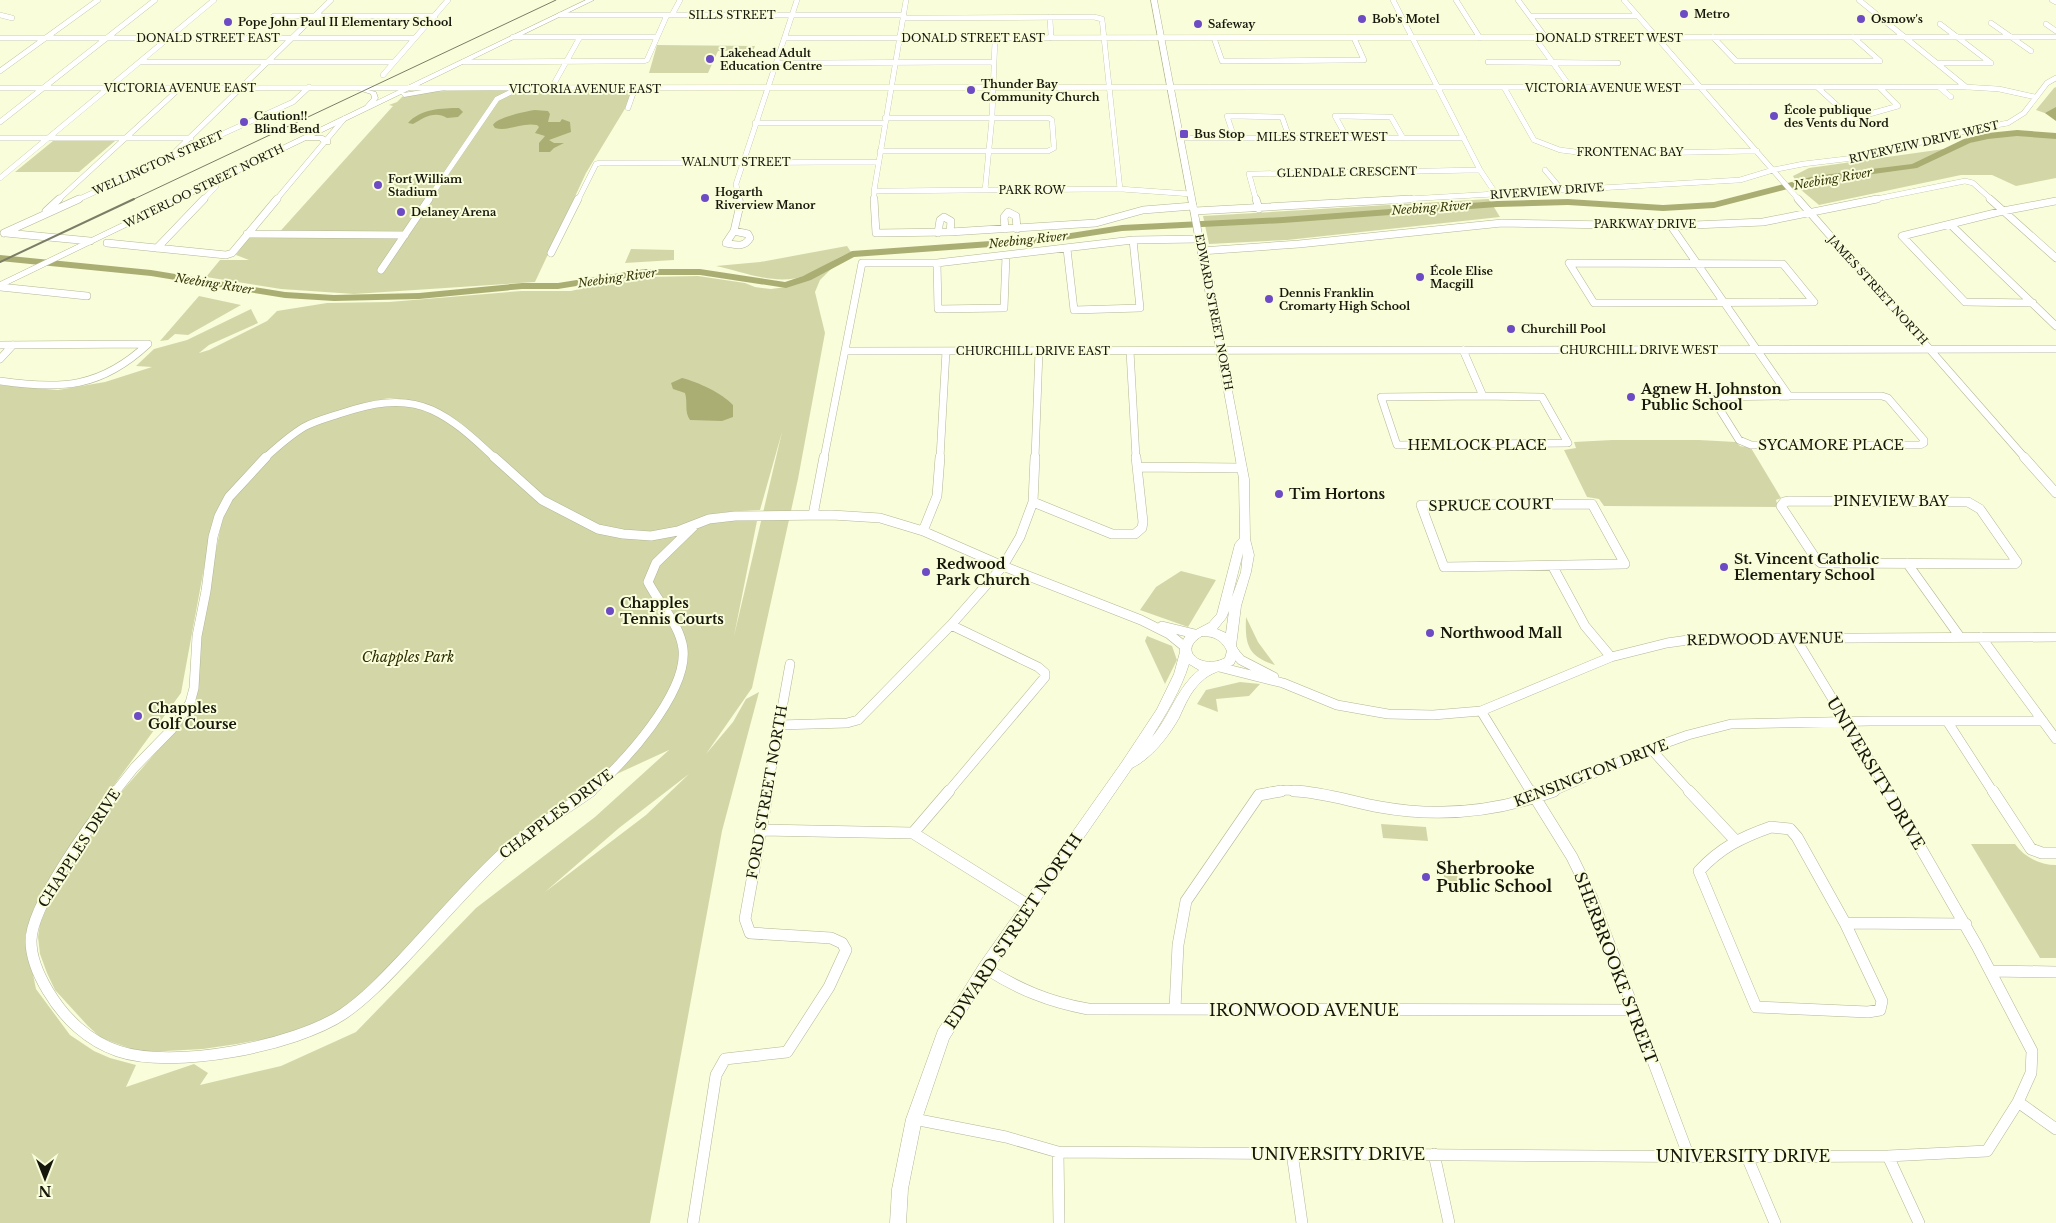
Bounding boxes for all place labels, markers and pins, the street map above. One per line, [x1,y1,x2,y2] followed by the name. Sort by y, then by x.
[1694,7,1730,21] place label: Metro
[1678,8,1690,20] marker: Metro
[1372,12,1440,26] place label: Bob's Motel
[1871,12,1923,26] place label: Osmow's
[1356,13,1368,25] marker: Bob's Motel
[1855,13,1867,25] marker: Osmow's
[238,15,452,29] place label: Pope John Paul II Elementary School
[222,16,234,28] marker: Pope John Paul II Elementary School
[1208,17,1256,31] place label: Safeway
[1192,18,1204,30] marker: Safeway
[720,46,823,73] place label: Lakehead Adult Education Centre
[704,53,716,65] marker: Lakehead Adult Education Centre
[981,77,1100,104] place label: Thunder Bay Community Church
[965,84,977,96] marker: Thunder Bay Community Church
[1784,103,1889,130] place label: École publique des Vents du Nord
[254,109,320,136] place label: Caution!! Blind Bend
[1768,110,1780,122] marker: École publique des Vents du Nord
[238,116,250,128] marker: Caution!! Blind Bend
[1194,127,1245,141] place label: Bus Stop
[1178,128,1190,140] marker: Bus Stop
[388,172,462,199] place label: Fort William Stadium
[372,179,384,191] marker: Fort William Stadium
[715,185,816,212] place label: Hogarth Riverview Manor
[699,192,711,204] marker: Hogarth Riverview Manor
[411,205,497,219] place label: Delaney Arena
[395,206,407,218] marker: Delaney Arena
[1430,264,1494,291] place label: École Elise Macgill
[1414,271,1426,283] marker: École Elise Macgill
[1279,286,1410,313] place label: Dennis Franklin Cromarty High School
[1263,293,1275,305] marker: Dennis Franklin Cromarty High School
[1521,322,1606,336] place label: Churchill Pool
[1505,323,1517,335] marker: Churchill Pool
[1640,380,1782,414] place label: Agnew H. Johnston Public School
[1625,391,1637,403] marker: Agnew H. Johnston Public School
[1289,485,1386,503] place label: Tim Hortons
[1273,488,1285,500] marker: Tim Hortons
[1734,550,1879,584] place label: St. Vincent Catholic Elementary School
[936,555,1030,589] place label: Redwood Park Church
[1718,561,1730,573] marker: St. Vincent Catholic Elementary School
[920,566,932,578] marker: Redwood Park Church
[620,594,724,628] place label: Chapples Tennis Courts
[604,605,616,617] marker: Chapples Tennis Courts
[1440,624,1562,642] place label: Northwood Mall
[1424,627,1436,639] marker: Northwood Mall
[148,699,237,733] place label: Chapples Golf Course
[132,710,144,722] marker: Chapples Golf Course
[1436,858,1553,896] place label: Sherbrooke Public School
[1420,871,1432,883] marker: Sherbrooke Public School

